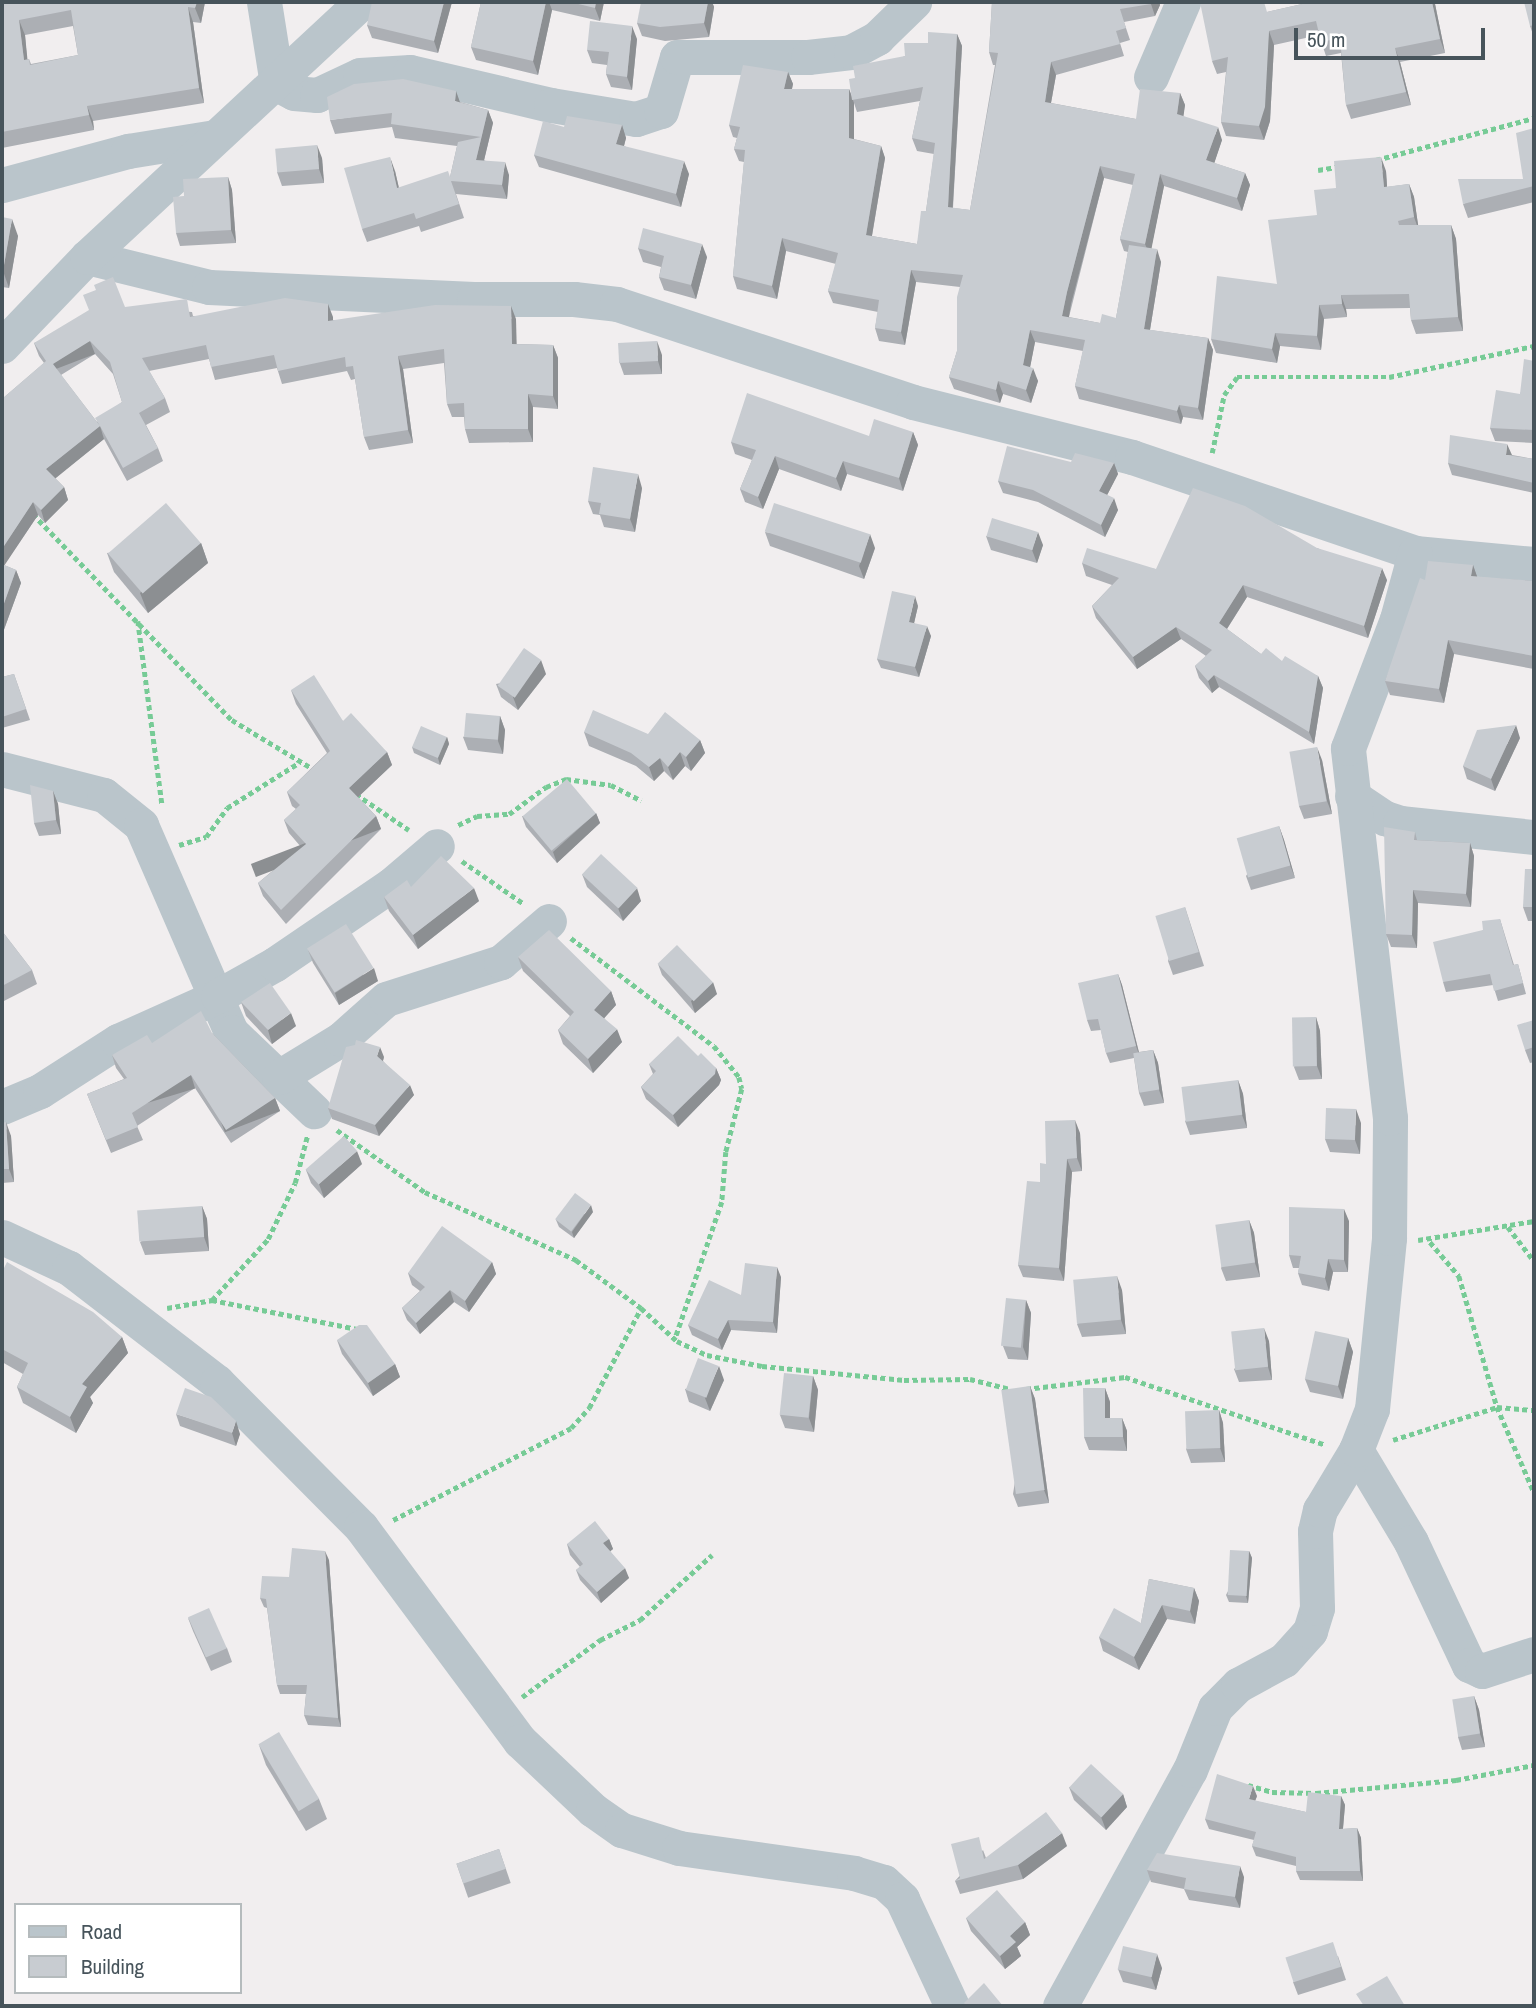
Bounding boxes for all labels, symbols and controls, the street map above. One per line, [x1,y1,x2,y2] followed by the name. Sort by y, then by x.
[1298,14,1489,58] scale bar
[1307,25,1345,54] text: 50 m
[14,1903,242,1994] legend
[81,1917,122,1946] text: Road
[81,1952,144,1981] text: Building

